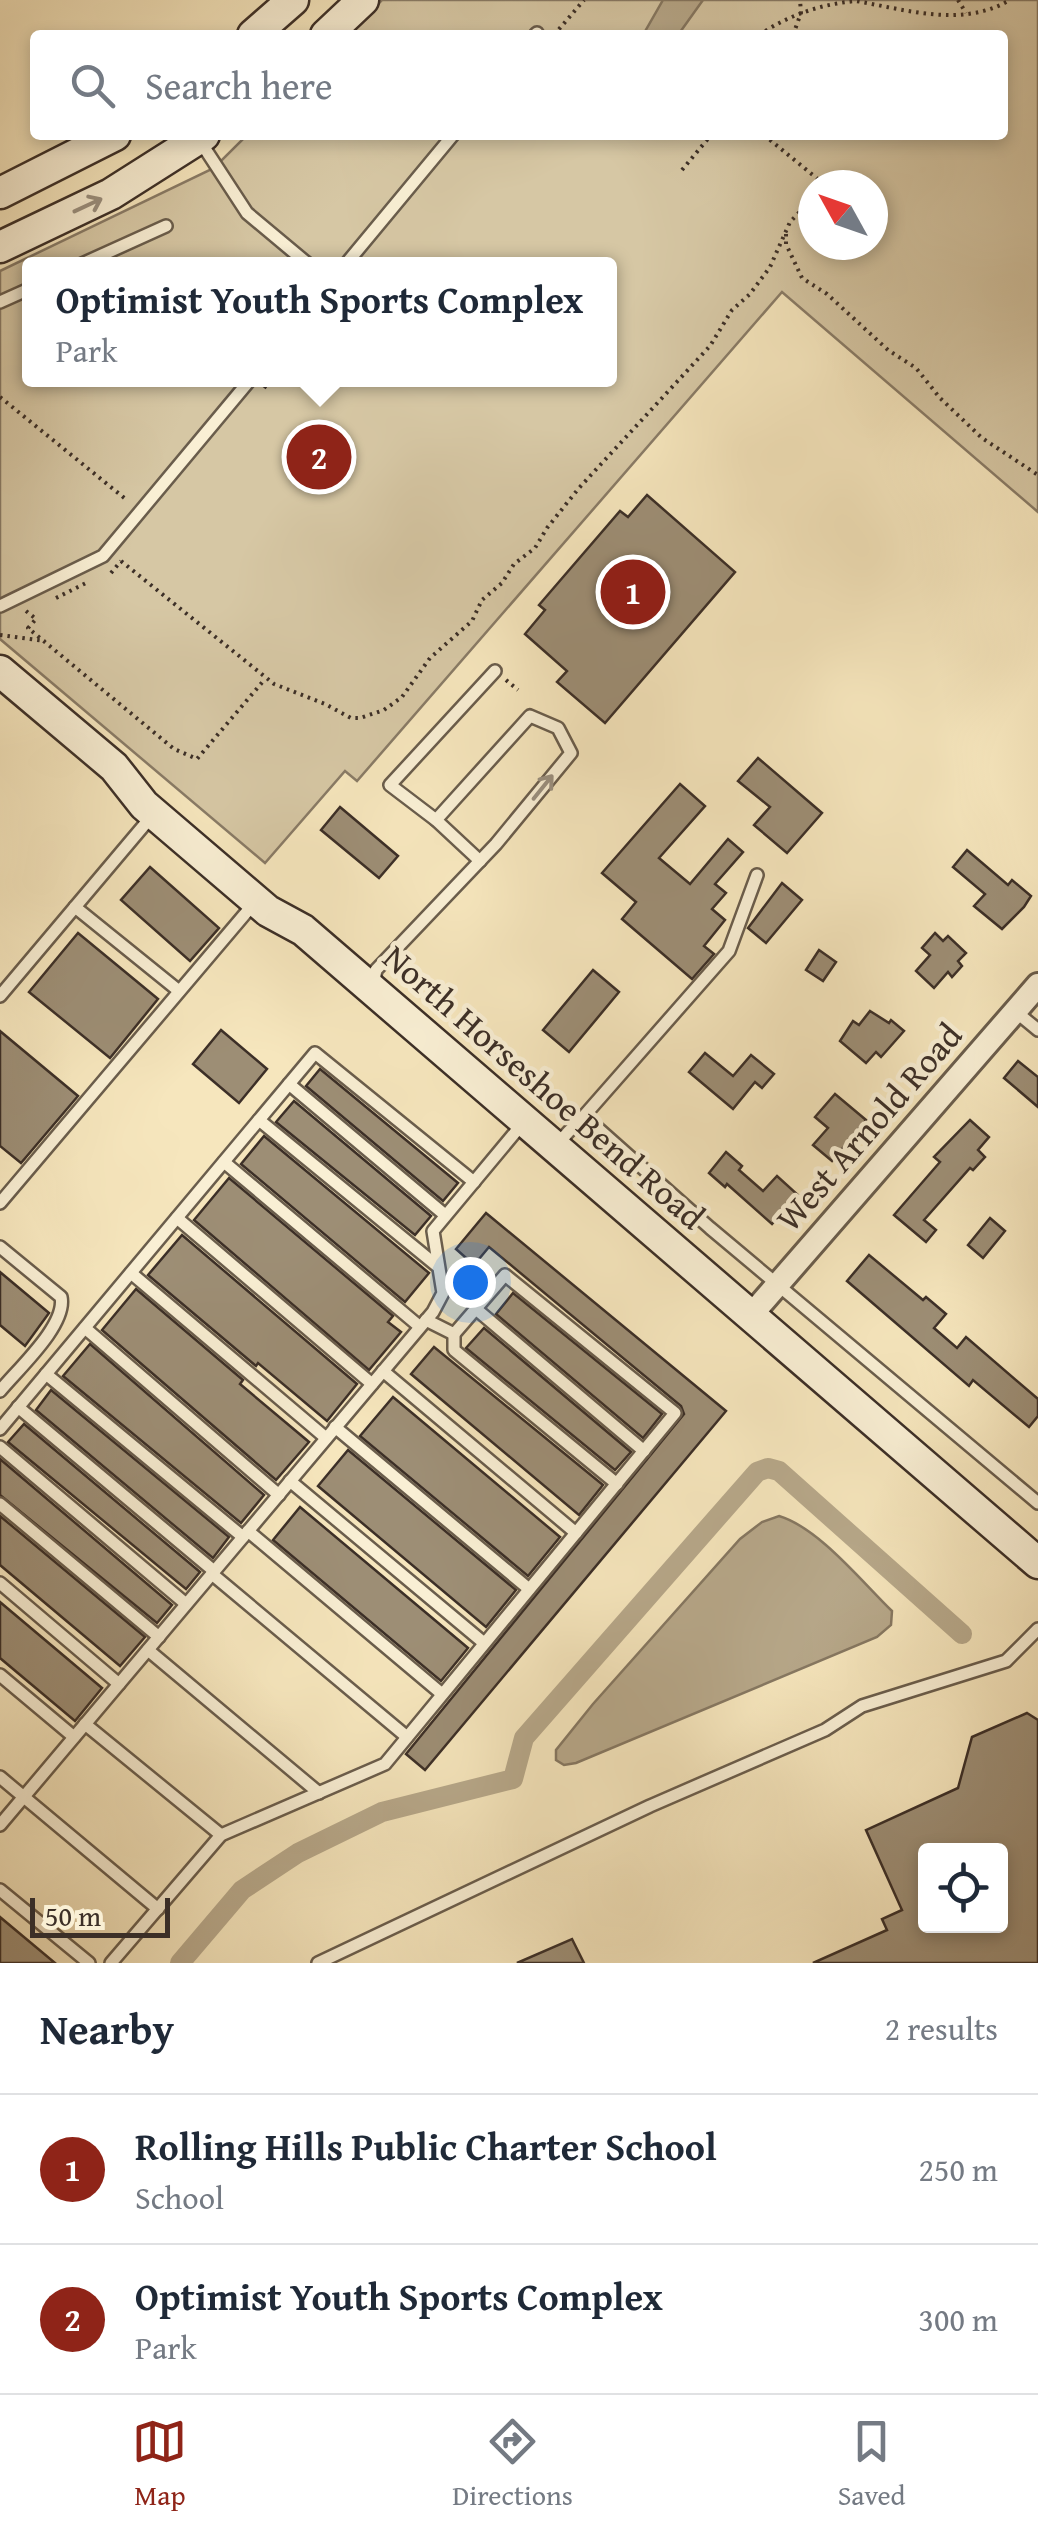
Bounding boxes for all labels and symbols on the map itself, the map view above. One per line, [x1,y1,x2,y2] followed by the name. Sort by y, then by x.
[798,170,888,260] north arrow
[72,195,103,213] one-way arrow
[286,420,352,494] pin: 2
[600,554,666,630] pin: 1
[532,774,553,801] one-way arrow
[372,932,717,1241] street label: North Horseshoe Bend Road
[764,1011,974,1242] street label: West Arnold Road
[445,1257,496,1308] your location
[30,1893,170,1938] scale bar

